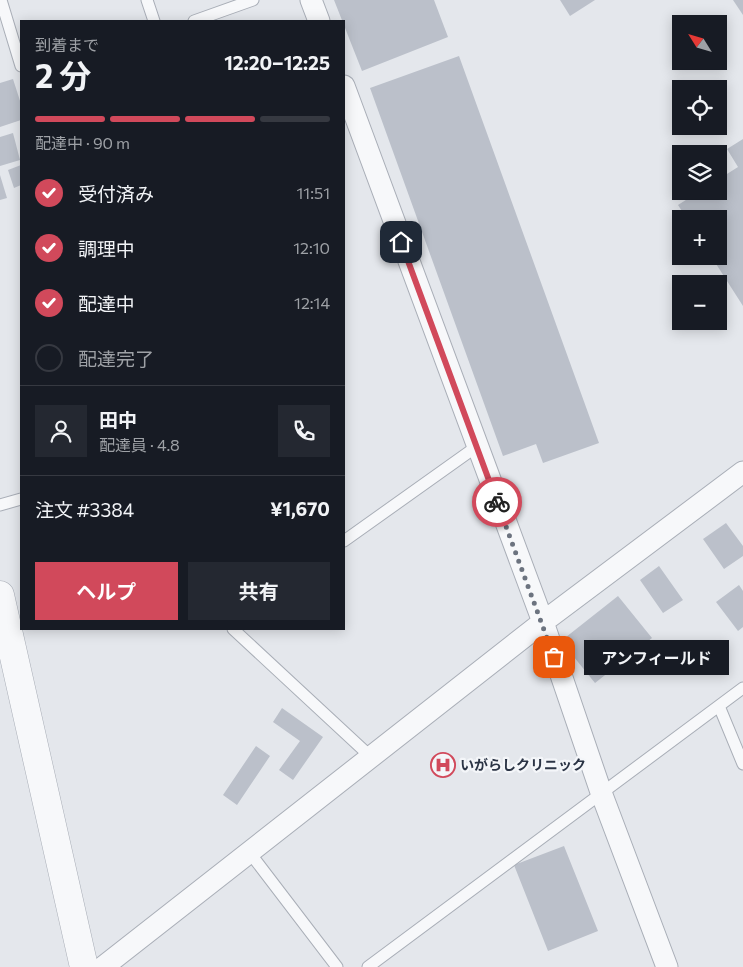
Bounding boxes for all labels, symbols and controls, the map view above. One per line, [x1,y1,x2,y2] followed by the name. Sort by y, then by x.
[672,15,728,70] north arrow
[672,15,727,330] map controls
[35,35,99,54] text: 到着まで
[224,51,330,74] text: 12:20–12:25
[35,55,91,95] text: 2 分
[672,80,727,135] button: locate
[35,133,130,152] text: 配達中 · 90 m
[672,145,727,200] button: layers
[35,179,63,207] icon: check
[78,182,154,205] text: 受付済み
[297,183,330,202] text: 11:51
[672,210,727,265] button: +
[380,221,422,263] pin
[387,228,415,256] icon: home
[35,234,63,262] icon: check
[78,237,135,260] text: 調理中
[293,238,330,257] text: 12:10
[672,275,727,330] button: −
[35,289,63,317] icon: check
[78,292,135,315] text: 配達中
[294,293,330,312] text: 12:14
[78,347,154,370] text: 配達完了
[35,405,87,457] button: person
[278,405,330,457] button: phone
[99,408,137,431] text: 田中
[99,435,180,454] text: 配達員 · 4.8
[472,477,522,527] courier
[483,488,511,516] icon: bike
[270,497,330,520] text: ¥1,670
[35,498,134,521] text: 注文 #3384
[35,562,178,620] button: ヘルプ
[188,562,330,620] button: 共有
[533,636,575,678] pin
[584,640,729,674] callout: アンフィールド
[540,643,568,671] icon: bag
[601,648,712,667] text: アンフィールド
[430,752,456,778] hospital icon: いがらしクリニック
[460,756,586,773] place label: いがらしクリニック

